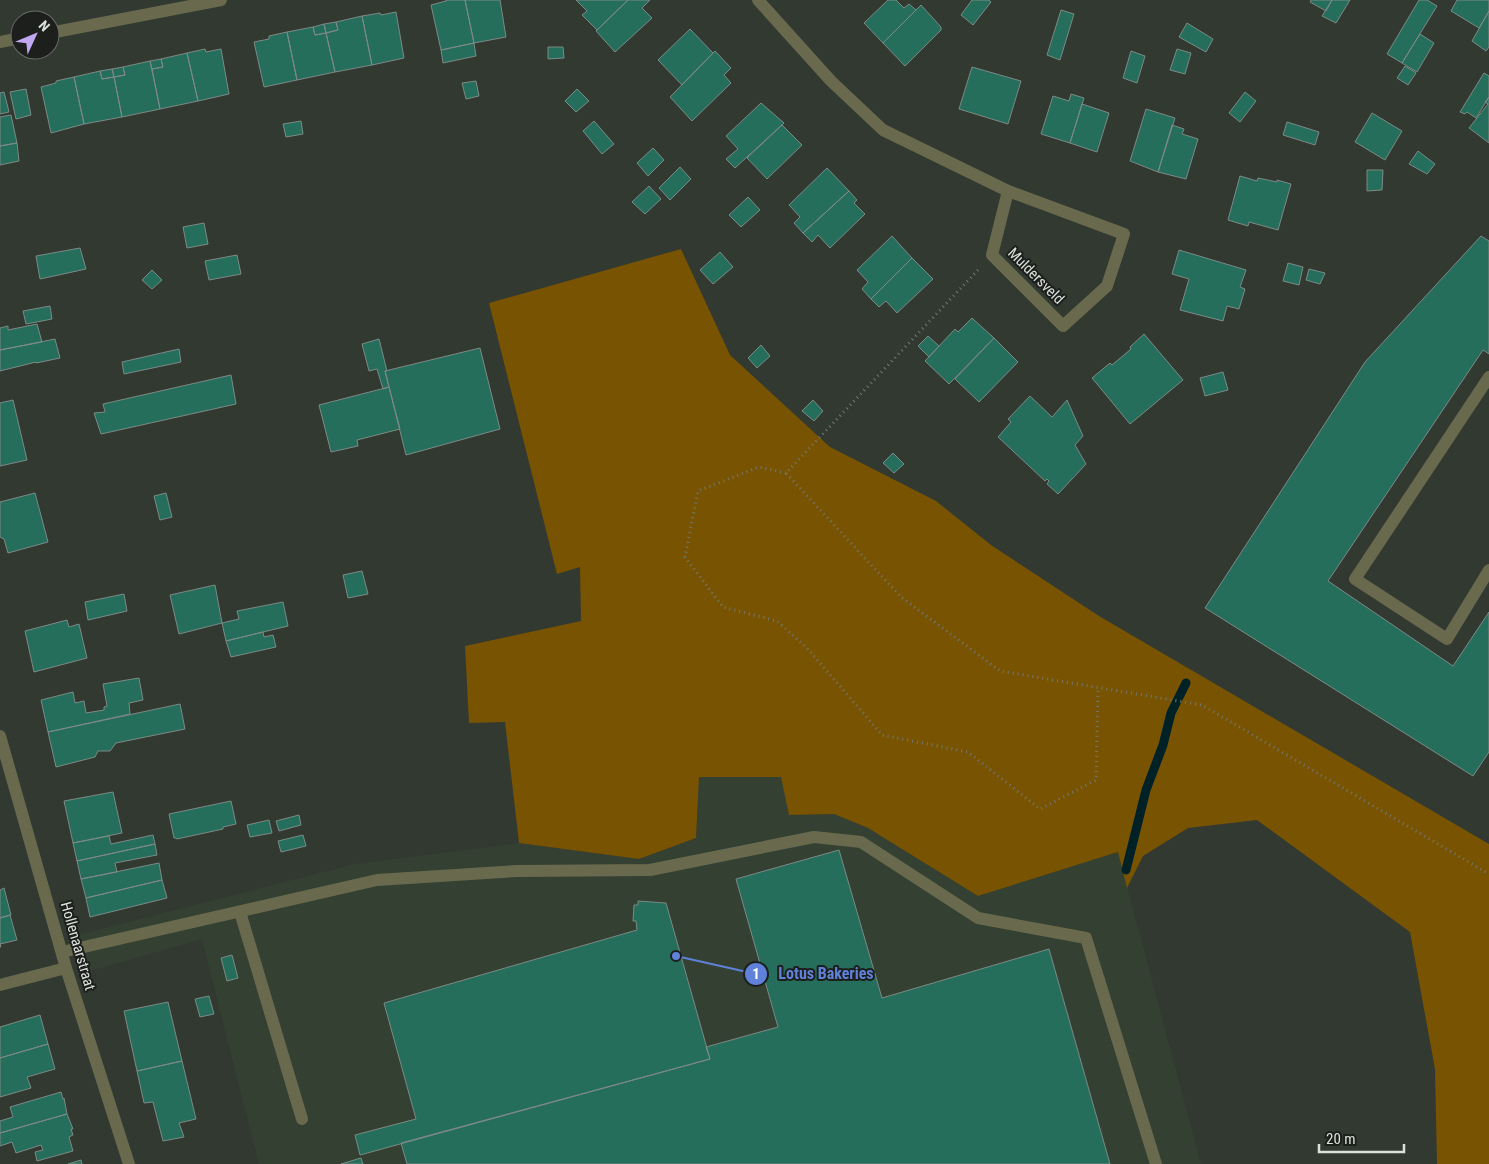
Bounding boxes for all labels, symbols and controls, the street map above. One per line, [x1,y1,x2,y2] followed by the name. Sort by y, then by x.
[10,10,60,60] north arrow
[36,17,53,35] text: N
[1004,244,1068,308] street label: Muldersveld
[57,900,99,992] street label: Hollenaarstraat
[744,958,884,989] callout: Lotus Bakeries
[778,964,874,983] text: Lotus Bakeries
[752,965,760,983] text: 1
[1319,1122,1404,1154] scale bar
[1326,1130,1356,1148] text: 20 m

